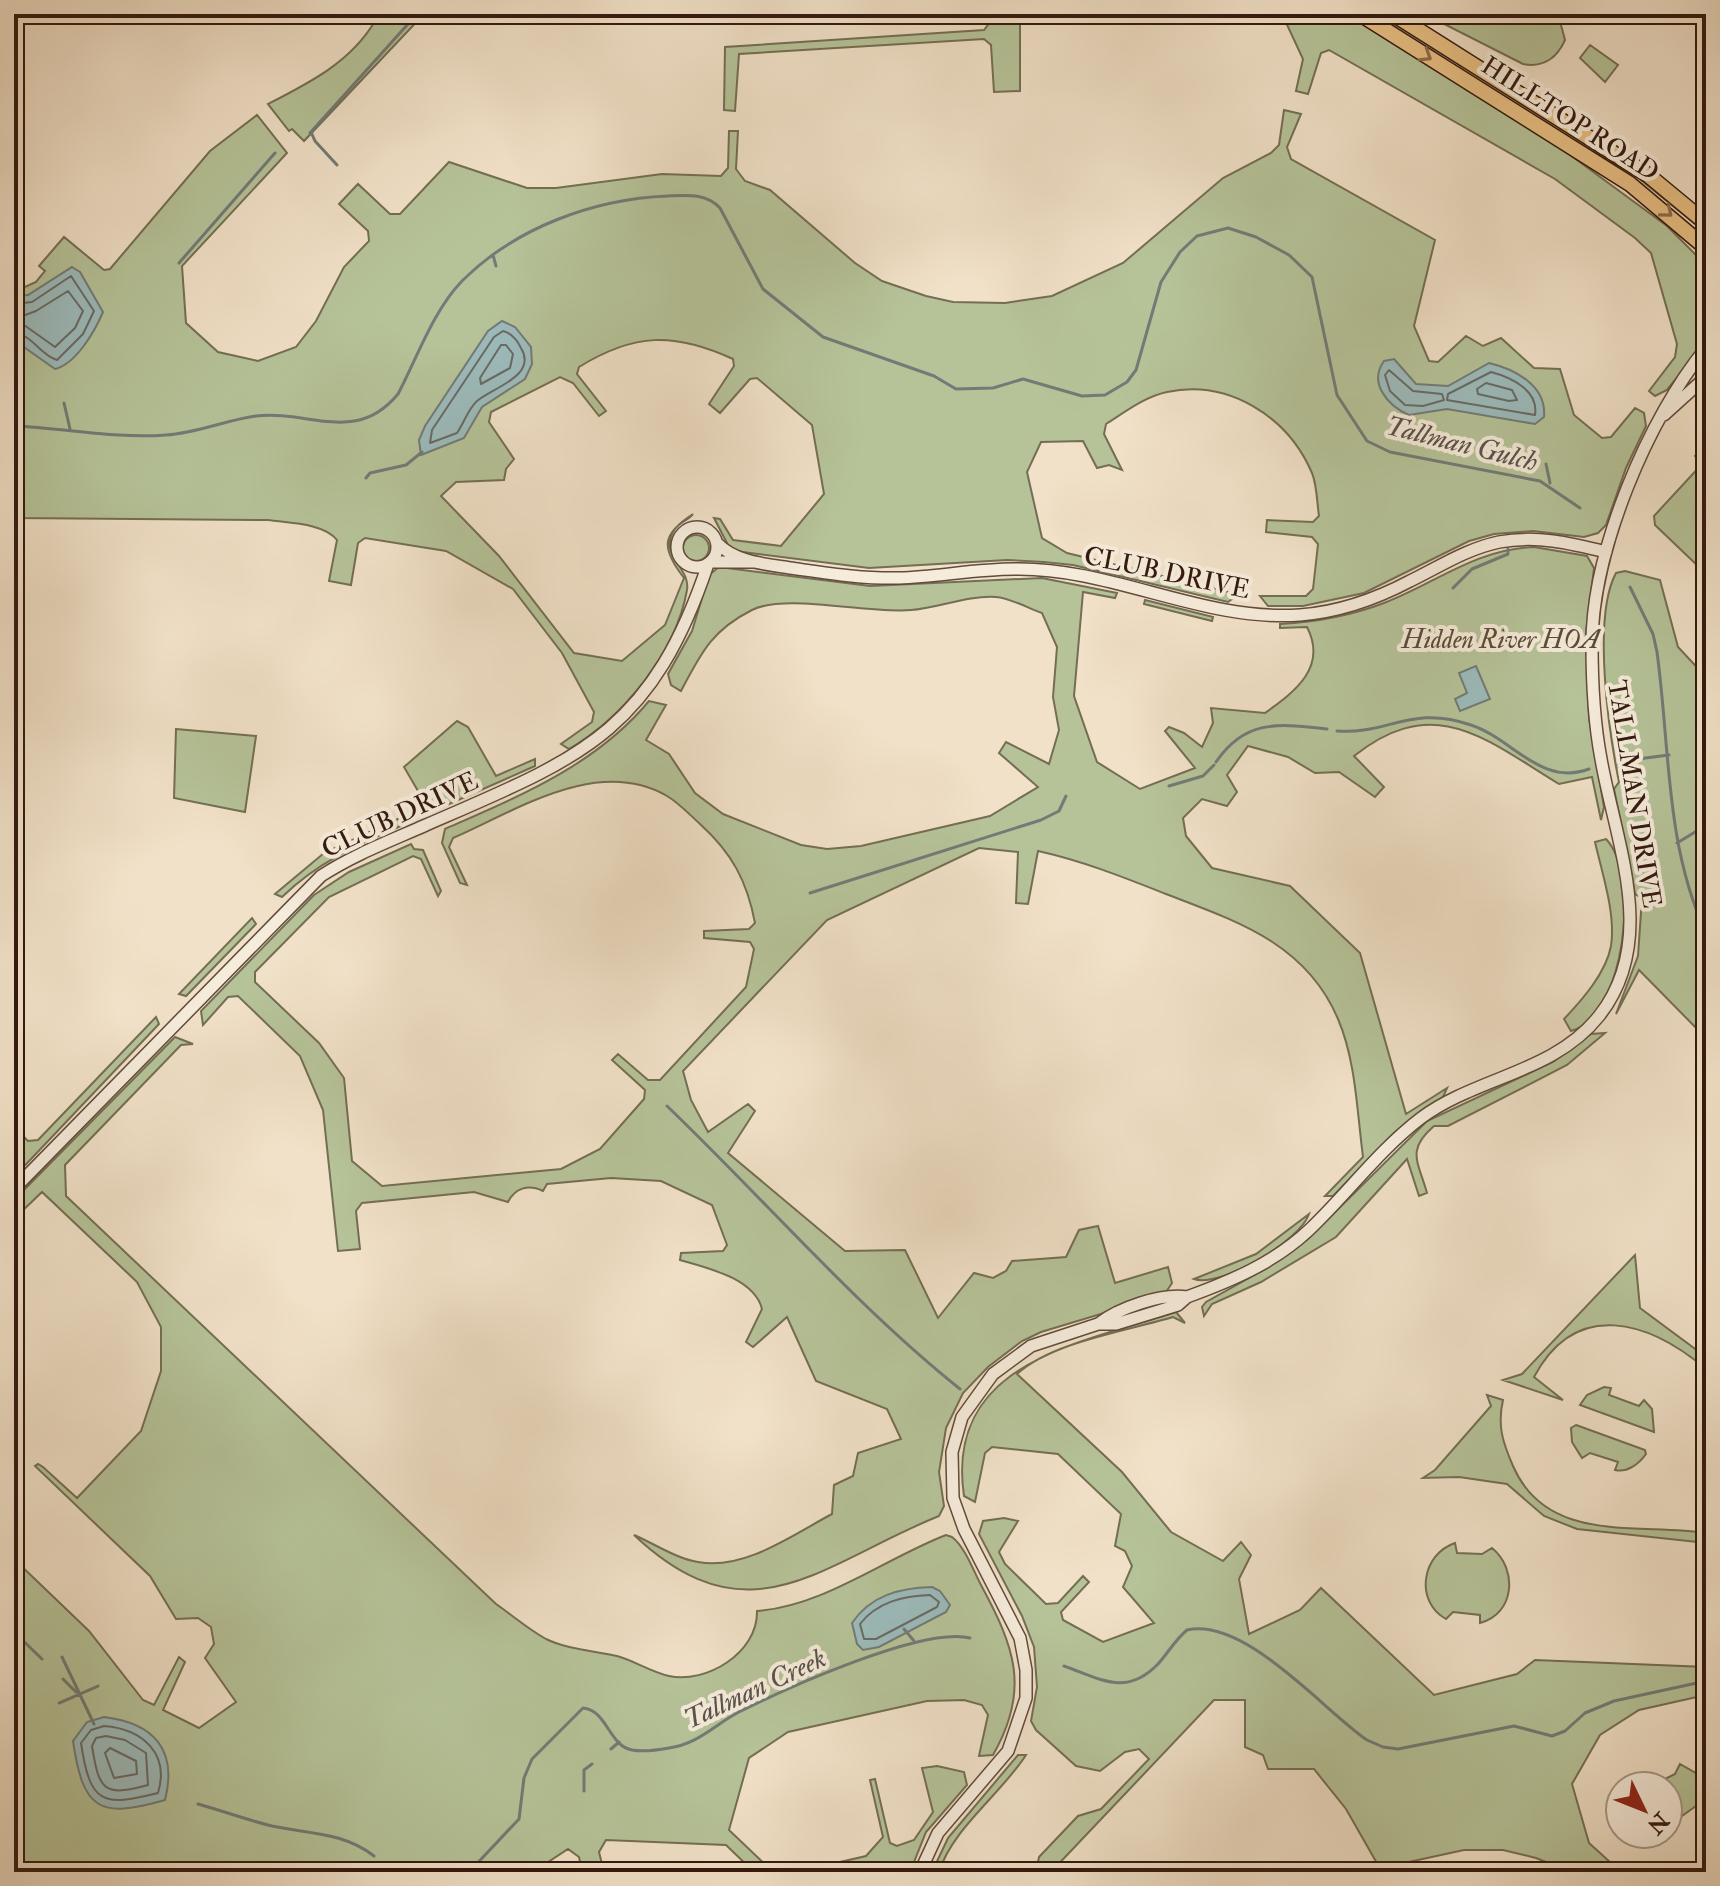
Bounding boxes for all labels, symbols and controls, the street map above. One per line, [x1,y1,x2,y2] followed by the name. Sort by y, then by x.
[1417,46,1432,61] one-way arrow
[1475,50,1665,188] street label: HILLTOP ROAD
[1658,202,1673,217] one-way arrow
[1382,408,1542,480] water label: Tallman Gulch
[1081,540,1253,606] street label: CLUB DRIVE
[1401,624,1601,656] park label: Hidden River HOA
[1600,678,1668,910] street label: TALLMAN DRIVE
[317,765,483,865] street label: CLUB DRIVE
[678,1641,832,1737] water label: Tallman Creek
[1604,1770,1684,1850] north arrow
[1641,1805,1676,1840] text: N

